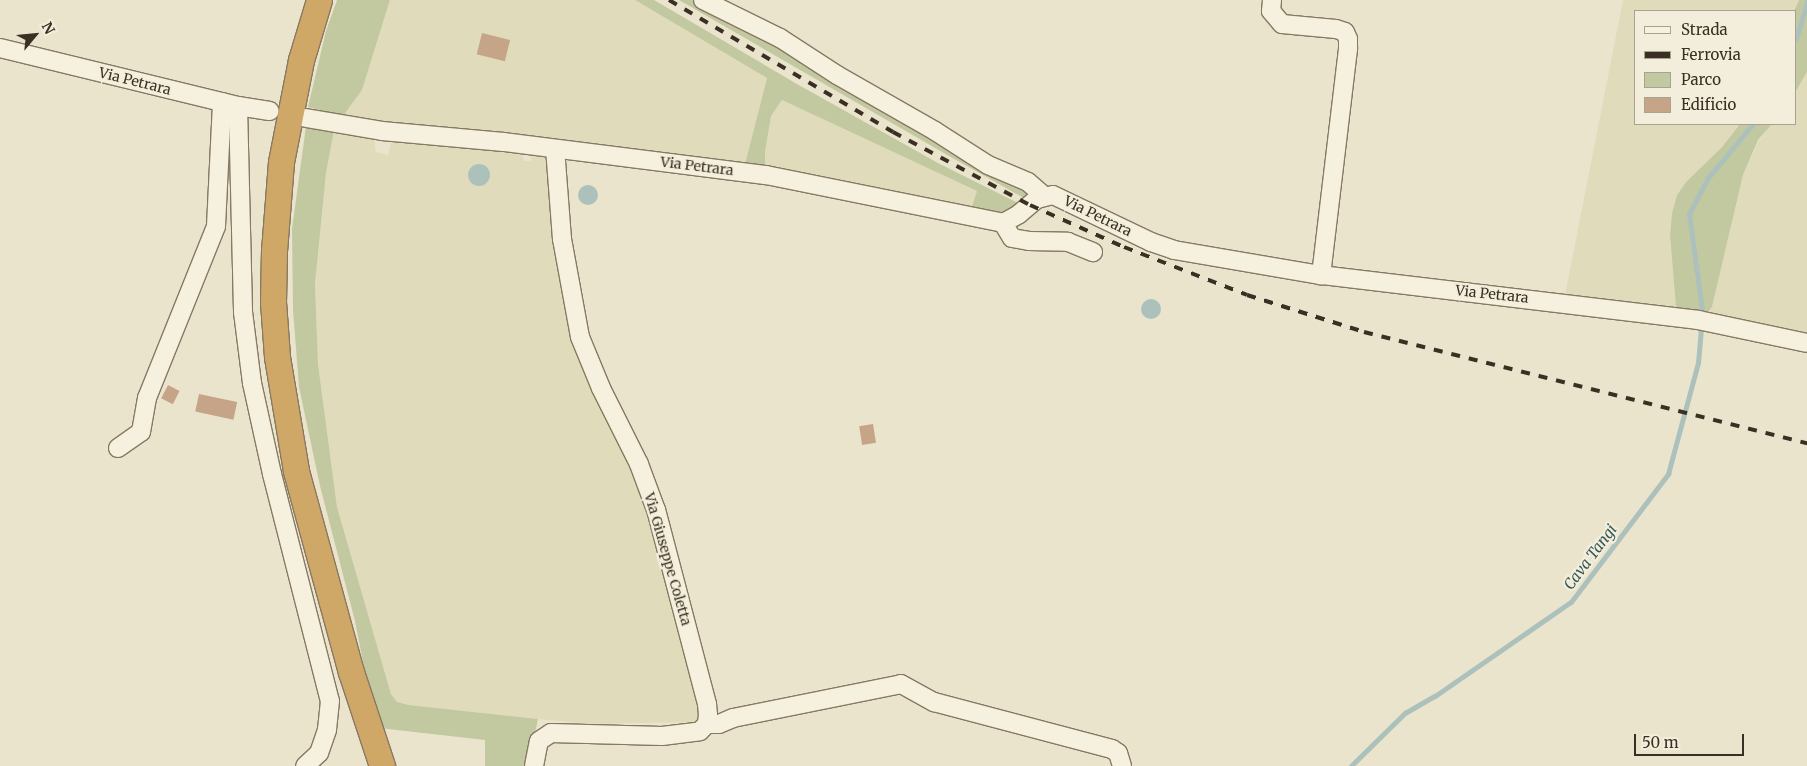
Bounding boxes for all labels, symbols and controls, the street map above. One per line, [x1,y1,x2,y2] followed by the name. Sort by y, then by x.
[10,10,60,60] north arrow
[1634,10,1797,125] legend
[38,19,59,37] text: N
[1681,20,1728,39] text: Strada
[1681,45,1741,64] text: Ferrovia
[97,64,173,98] street label: Via Petrara
[1681,70,1721,89] text: Parco
[1681,95,1736,114] text: Edificio
[659,153,735,179] street label: Via Petrara
[1061,192,1135,240] street label: Via Petrara
[1455,282,1529,306] street label: Via Petrara
[641,491,695,627] street label: Via Giuseppe Coletta
[1560,521,1620,593] water label: Cava Tangi
[1637,724,1747,756] scale bar
[1642,733,1679,752] text: 50 m

